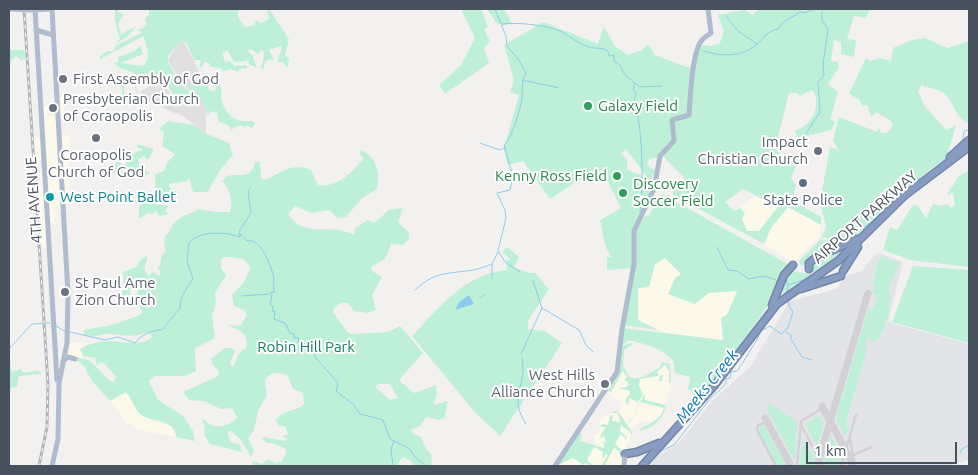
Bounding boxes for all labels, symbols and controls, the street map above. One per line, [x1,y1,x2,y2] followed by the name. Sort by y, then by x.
[73,70,219,88] place label: First Assembly of God
[57,73,69,85] marker: First Assembly of God
[63,90,199,125] place label: Presbyterian Church of Coraopolis
[598,97,678,115] place label: Galaxy Field
[582,100,594,112] marker: Galaxy Field
[47,102,59,114] marker: Presbyterian Church of Coraopolis
[90,132,102,144] marker: Coraopolis Church of God
[698,133,808,168] place label: Impact Christian Church
[812,145,824,157] marker: Impact Christian Church
[48,146,144,181] place label: Coraopolis Church of God
[22,156,46,244] street label: 4TH AVENUE
[495,167,607,185] place label: Kenny Ross Field
[809,167,921,267] street label: AIRPORT PARKWAY
[611,170,623,182] marker: Kenny Ross Field
[633,175,713,210] place label: Discovery Soccer Field
[797,177,809,189] marker: State Police
[617,187,629,199] marker: Discovery Soccer Field
[60,188,176,206] place label: West Point Ballet
[44,191,56,203] marker: West Point Ballet
[763,191,843,209] place label: State Police
[75,274,156,309] place label: St Paul Ame Zion Church
[59,286,71,298] marker: St Paul Ame Zion Church
[257,338,355,356] park label: Robin Hill Park
[672,345,742,427] water label: Meeks Creek
[491,366,595,401] place label: West Hills Alliance Church
[599,378,611,390] marker: West Hills Alliance Church
[808,432,959,464] scale bar
[814,442,846,459] text: 1 km

